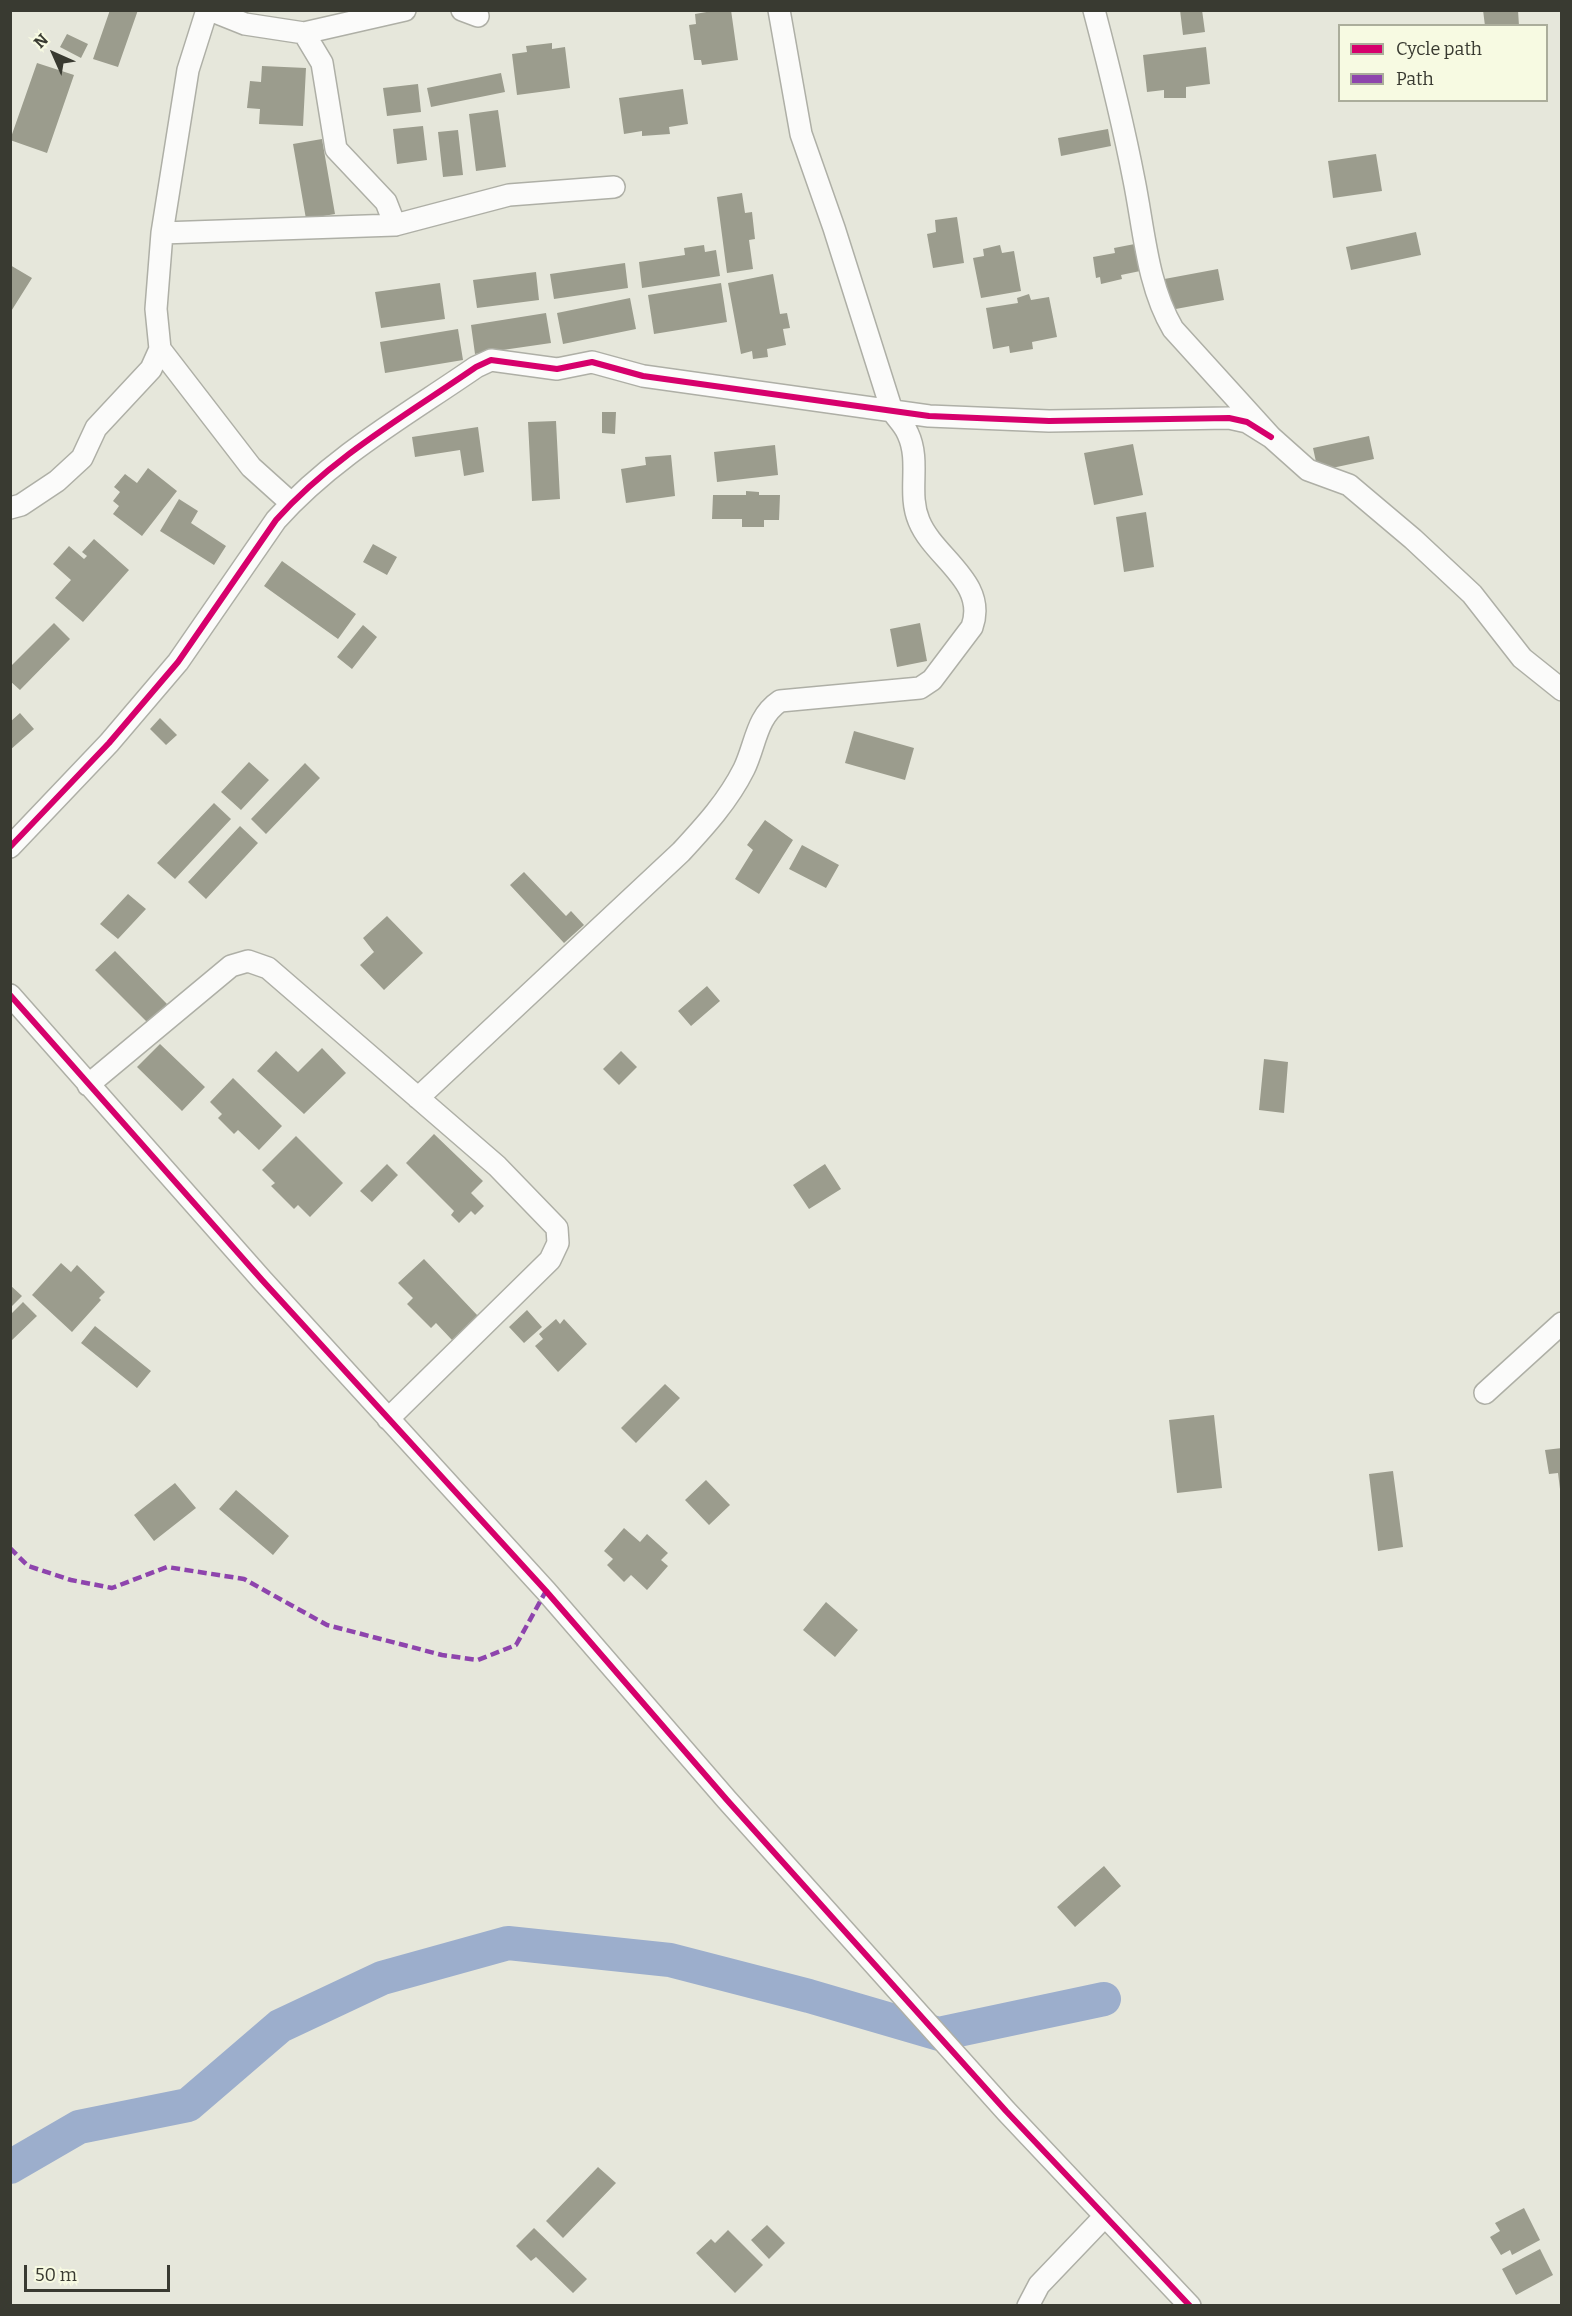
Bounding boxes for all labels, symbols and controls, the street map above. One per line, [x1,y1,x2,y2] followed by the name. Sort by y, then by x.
[24,24,84,84] north arrow
[1338,24,1548,102] legend
[30,30,52,52] text: N
[1396,38,1482,60] text: Cycle path
[1396,68,1434,90] text: Path
[27,2253,172,2291] scale bar
[35,2264,77,2286] text: 50 m

